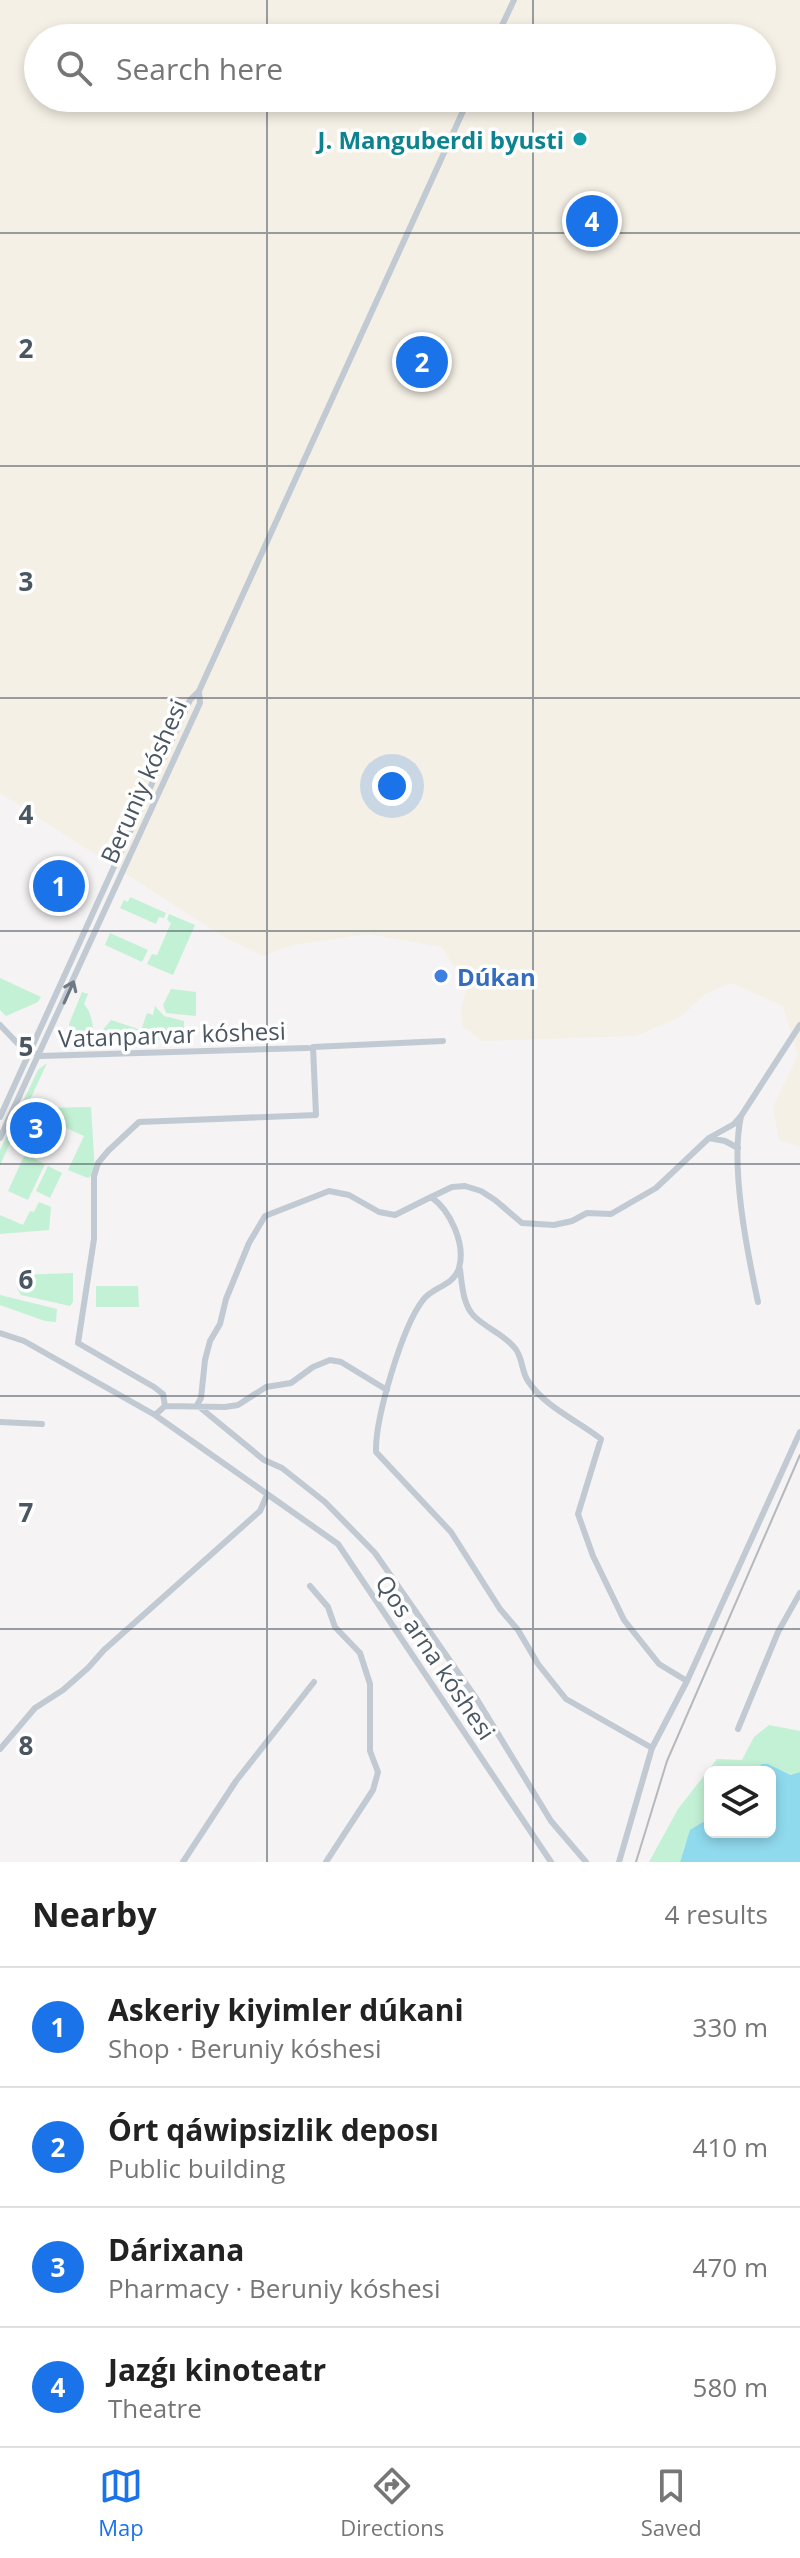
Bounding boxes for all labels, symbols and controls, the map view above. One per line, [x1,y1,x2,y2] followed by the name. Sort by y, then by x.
[24,24,776,112] search box
[52,46,96,90] icon: search
[116,48,283,89] text: Search here
[315,123,564,156] place label: J. Manguberdi byusti
[571,130,589,148] marker: J. Manguberdi byusti
[566,191,618,251] pin: 4
[19,330,34,366] text: 2
[396,332,448,392] pin: 2
[19,563,33,599] text: 3
[92,694,194,868] street label: Beruniy kóshesi
[372,766,412,806] your location
[19,796,34,832] text: 4
[33,856,85,916] pin: 1
[457,960,536,993] place label: Dúkan
[432,967,450,985] marker: Dúkan
[62,980,77,1004] one-way arrow
[58,1014,286,1054] street label: Vatanparvar kóshesi
[19,1028,33,1064] text: 5
[10,1098,62,1158] pin: 3
[19,1261,34,1297] text: 6
[19,1494,34,1530] text: 7
[369,1568,503,1746] street label: Qos arna kóshesi
[19,1727,33,1763] text: 8
[704,1766,776,1838] map controls
[704,1766,776,1838] button: layers
[32,1891,157,1937] text: Nearby
[665,1896,768,1932] text: 4 results
[108,1989,464,2030] text: Askeriy kiyimler dúkani
[51,2009,65,2045] text: 1
[693,2009,768,2045] text: 330 m
[108,2030,382,2066] text: Shop · Beruniy kóshesi
[108,2109,439,2150] text: Órt qáwipsizlik deposı
[51,2129,65,2165] text: 2
[693,2129,768,2165] text: 410 m
[108,2150,285,2186] text: Public building
[108,2229,244,2270] text: Dárixana
[51,2249,65,2285] text: 3
[693,2249,768,2285] text: 470 m
[108,2270,440,2306] text: Pharmacy · Beruniy kóshesi
[108,2349,326,2390] text: Jazǵı kinoteatr
[51,2369,65,2405] text: 4
[693,2369,768,2405] text: 580 m
[108,2390,202,2426] text: Theatre
[98,2464,144,2542] tab: Map
[340,2464,444,2542] tab: Directions
[641,2464,702,2542] tab: Saved

